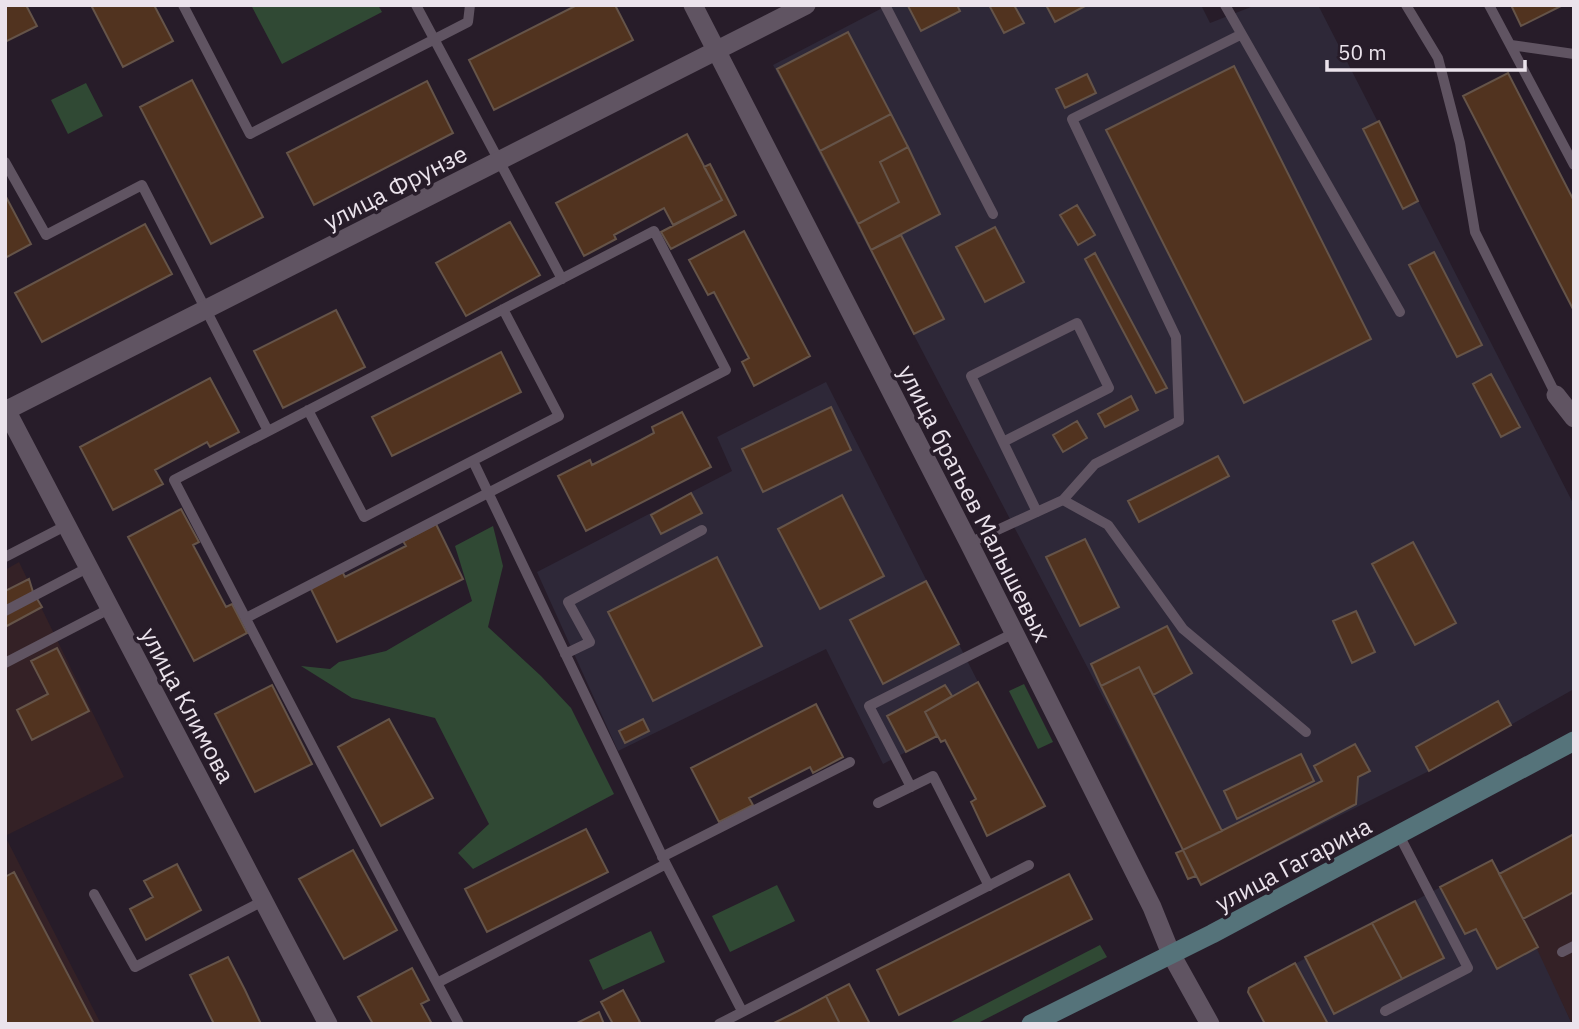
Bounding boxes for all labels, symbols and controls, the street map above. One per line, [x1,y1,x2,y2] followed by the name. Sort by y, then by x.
[1327,28,1525,72] scale bar
[1338,38,1387,66] text: 50 m
[318,137,472,237] street label: улица Фрунзе
[891,359,1059,647] street label: улица братьев Малышевых
[133,622,243,789] street label: улица Климова
[1209,809,1377,919] street label: улица Гагарина

